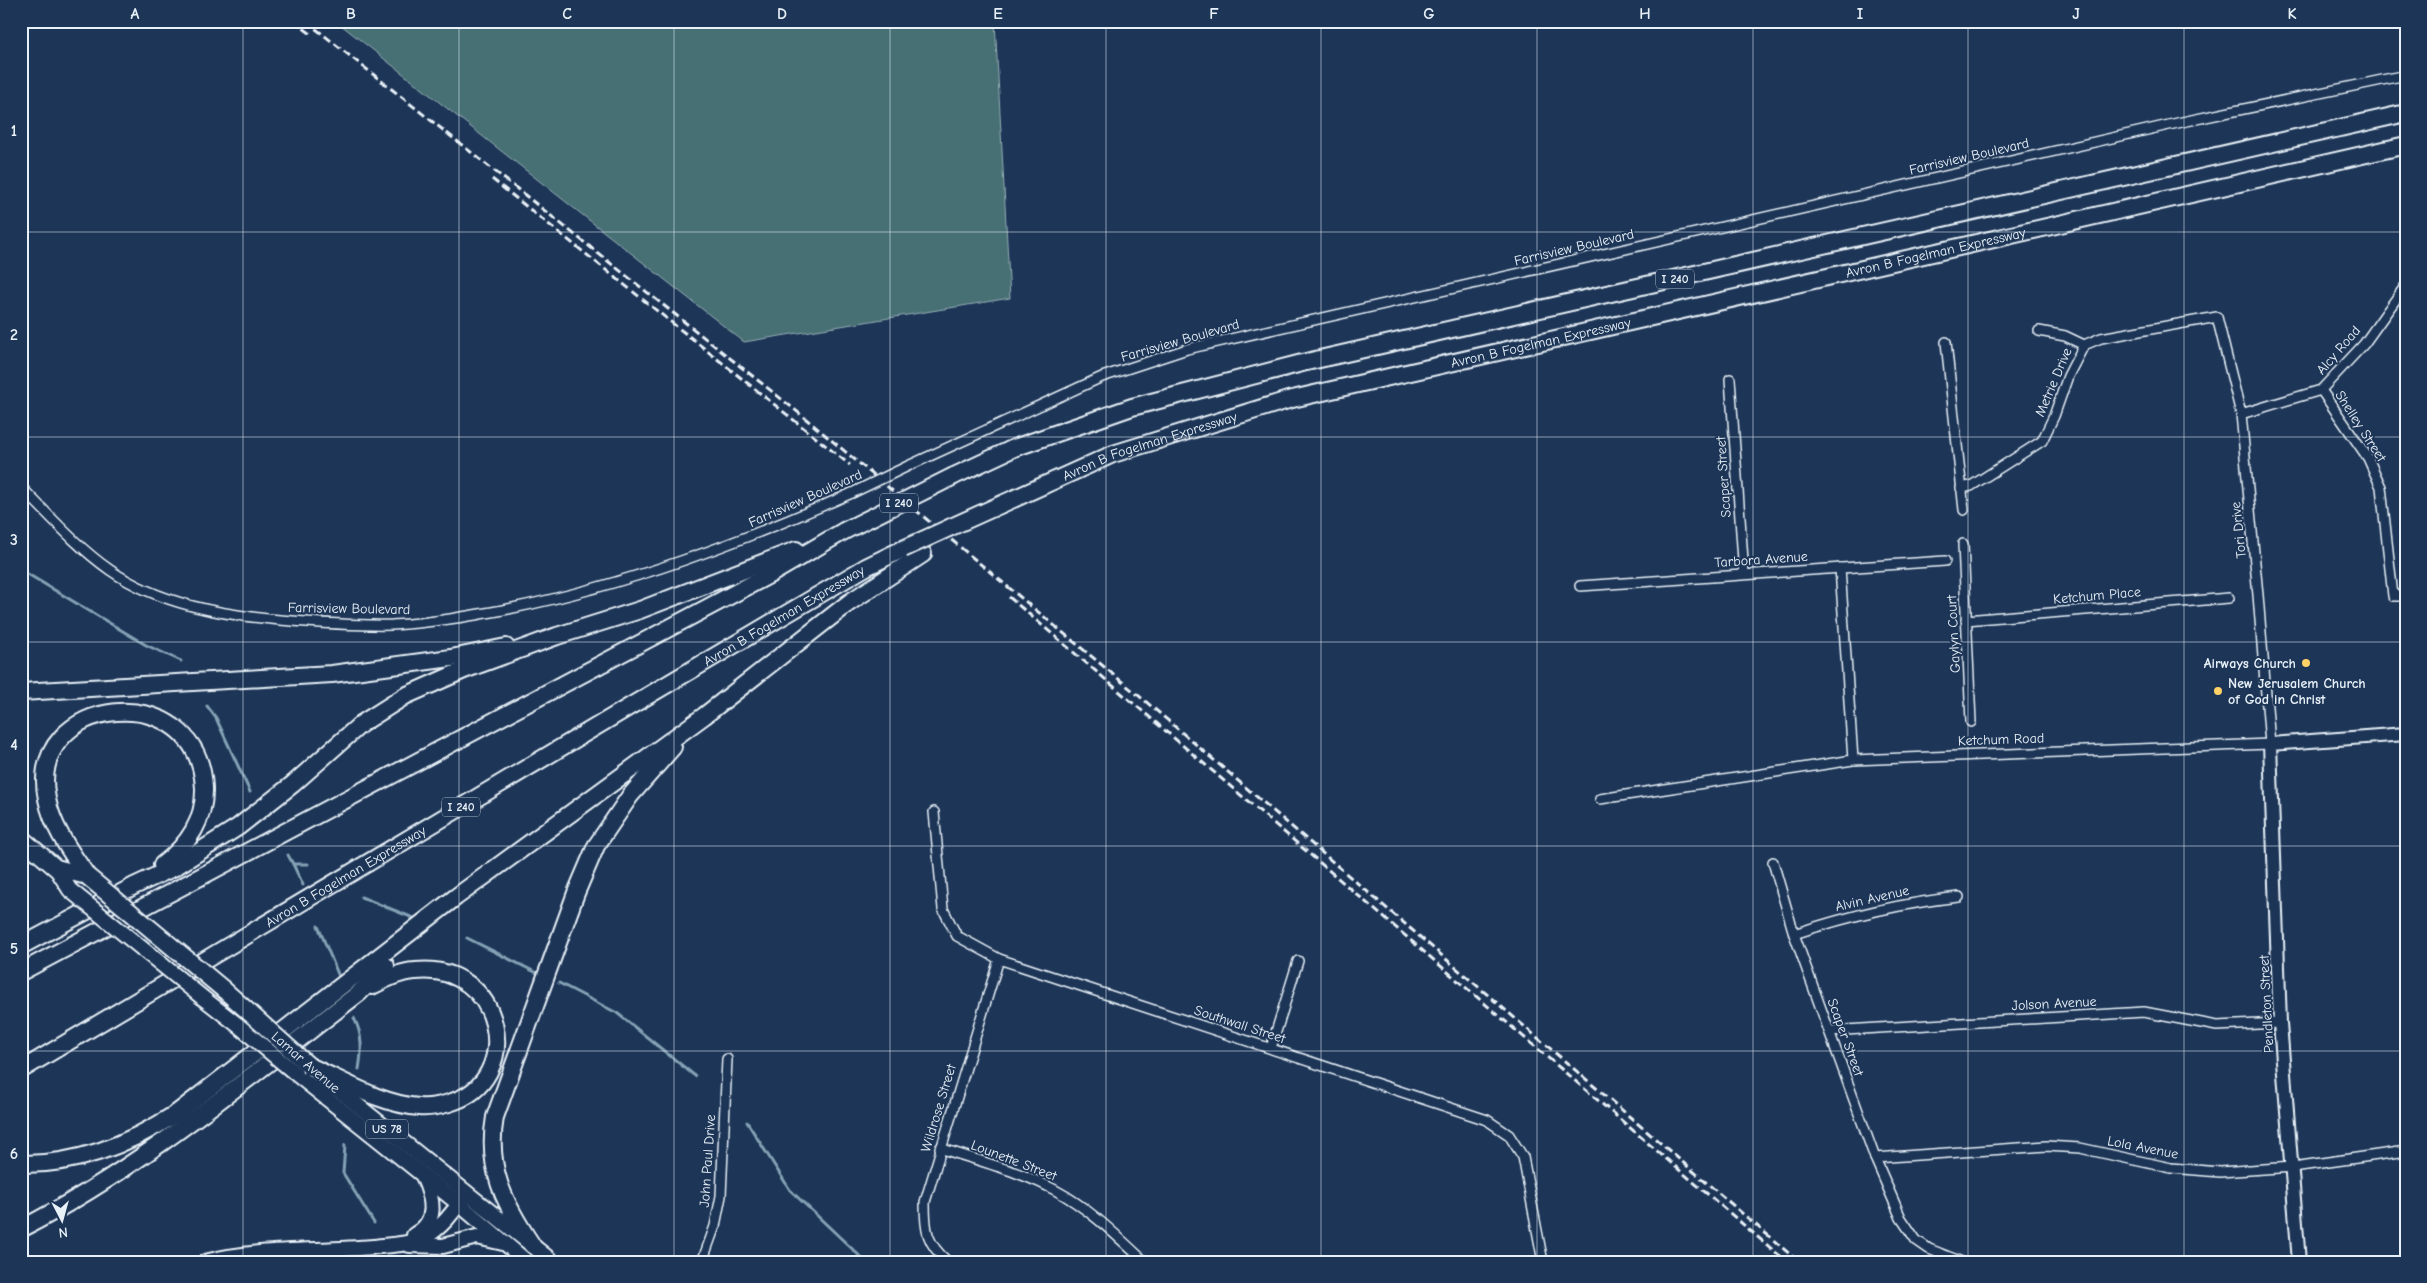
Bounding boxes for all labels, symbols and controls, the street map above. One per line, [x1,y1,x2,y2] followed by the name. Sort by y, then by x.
[131,5,140,23] text: A
[346,5,356,23] text: B
[562,5,572,23] text: C
[777,5,787,23] text: D
[993,5,1003,23] text: E
[1209,5,1219,23] text: F
[1423,5,1435,23] text: G
[1639,5,1651,23] text: H
[1857,5,1863,23] text: I
[2072,5,2080,23] text: J
[2287,5,2297,23] text: K
[11,122,17,140] text: 1
[1908,134,2031,179] street label: Farrisview Boulevard
[1844,224,2028,282] street label: Avron B Fogelman Expressway
[1513,225,1636,270] street label: Farrisview Boulevard
[1656,270,1694,288] road number: I 240
[1449,314,1633,372] street label: Avron B Fogelman Expressway
[1119,315,1241,366] street label: Farrisview Boulevard
[2313,322,2364,378] street label: Alcy Road
[10,326,18,344] text: 2
[2031,345,2076,419] street label: Metrie Drive
[2331,388,2390,466] street label: Shelley Street
[1060,408,1240,485] street label: Avron B Fogelman Expressway
[1712,435,1735,518] street label: Scaper Street
[746,466,865,531] street label: Farrisview Boulevard
[880,493,918,512] road number: I 240
[2227,501,2250,559] street label: Tori Drive
[10,531,18,549] text: 3
[1714,548,1808,571] street label: Tarbora Avenue
[701,561,868,670] street label: Avron B Fogelman Expressway
[2052,583,2142,608] street label: Ketchum Place
[1943,594,1964,673] street label: Gaylyn Court
[288,599,410,618] street label: Farrisview Boulevard
[2204,655,2296,672] place label: Airways Church
[2300,657,2312,669] marker: Airways Church
[2228,675,2366,708] place label: New Jerusalem Church of God in Christ
[2212,685,2224,697] marker: New Jerusalem Church of God in Christ
[1958,729,2044,750] street label: Ketchum Road
[10,736,18,754] text: 4
[442,798,480,816] road number: I 240
[262,822,430,931] street label: Avron B Fogelman Expressway
[1834,882,1911,915] street label: Alvin Avenue
[10,940,18,958] text: 5
[2255,954,2278,1053] street label: Pendleton Street
[2011,993,2097,1014] street label: Jolson Avenue
[1824,996,1868,1079] street label: Scaper Street
[1192,1002,1289,1048] street label: Southwall Street
[268,1028,344,1097] street label: Lamar Avenue
[917,1061,960,1154] street label: Wildrose Street
[696,1114,719,1208] street label: John Paul Drive
[366,1120,408,1138] road number: US 78
[2106,1132,2180,1163] street label: Lola Avenue
[969,1136,1060,1185] street label: Lounette Street
[10,1145,18,1163] text: 6
[38,1196,88,1246] north arrow
[58,1224,69,1241] text: N

